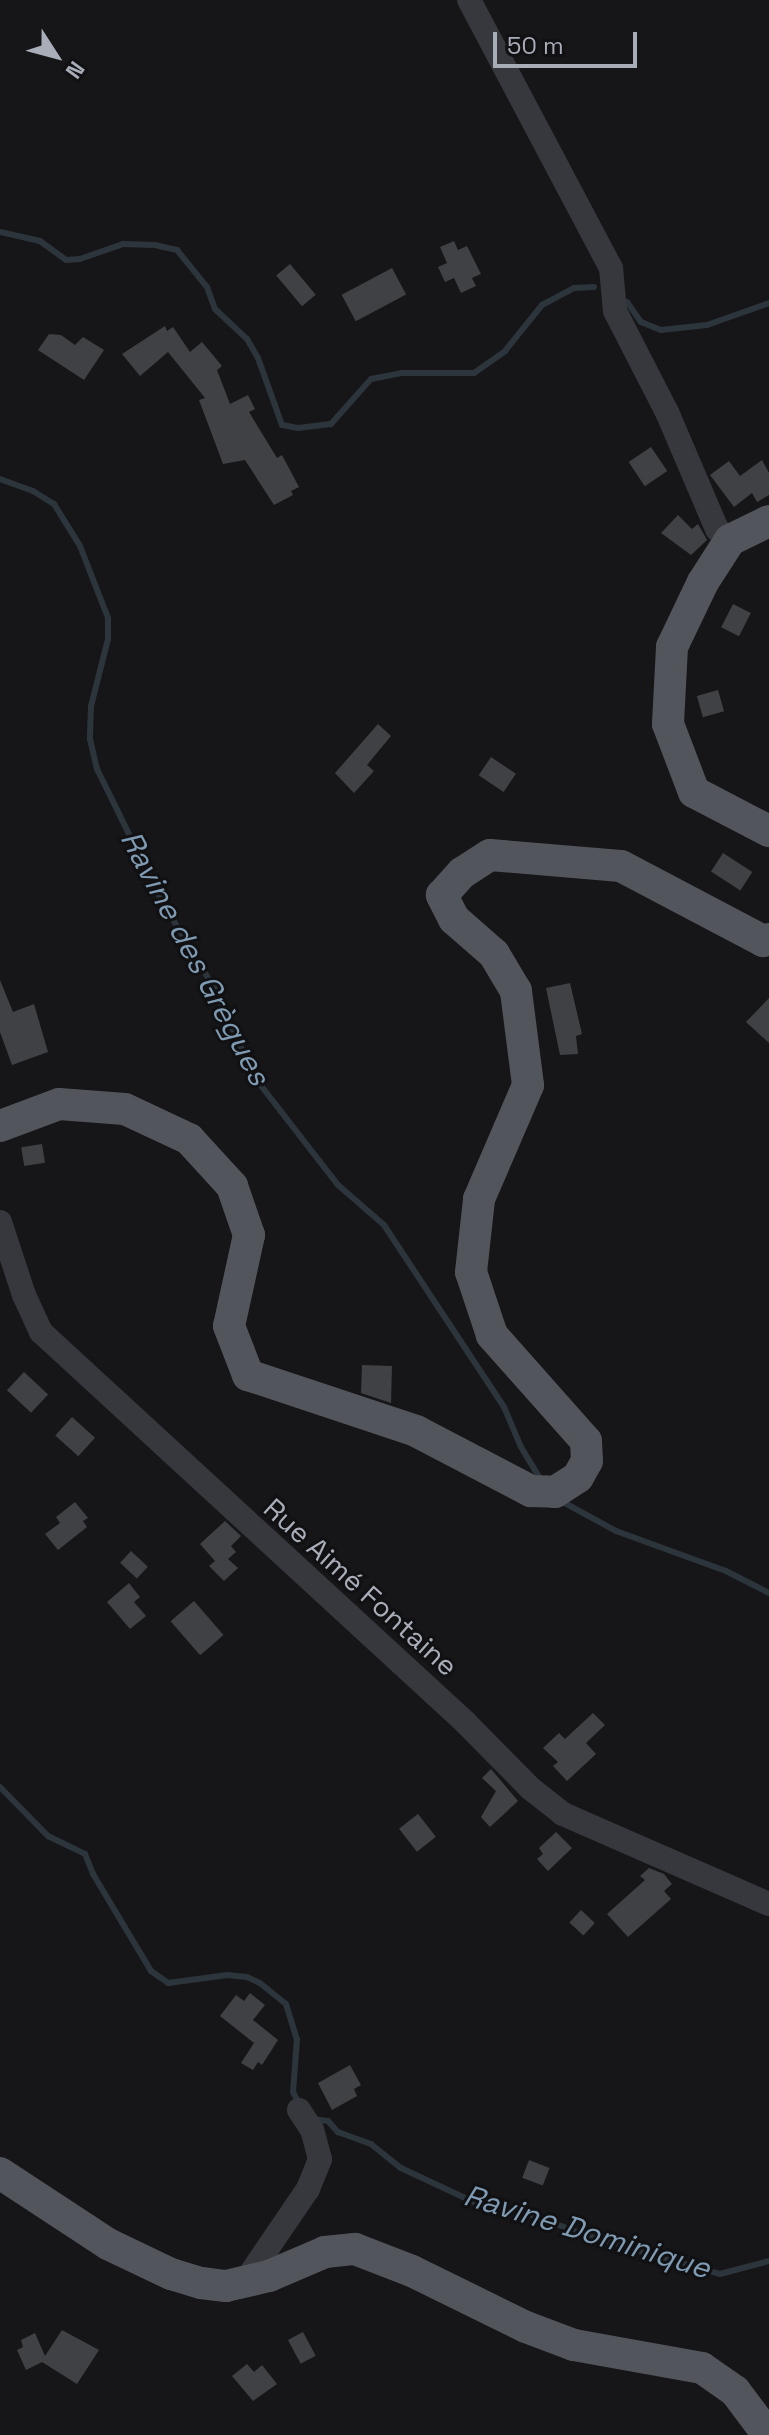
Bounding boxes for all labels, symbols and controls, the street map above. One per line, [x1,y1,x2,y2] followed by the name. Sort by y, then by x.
[16,16,96,96] north arrow
[497,16,641,66] scale bar
[507,30,564,61] text: 50 m
[60,56,91,84] text: N
[113,825,277,1091] water label: Ravine des Grègues
[257,1491,465,1683] street label: Rue Aimé Fontaine
[460,2177,714,2287] water label: Ravine Dominique

